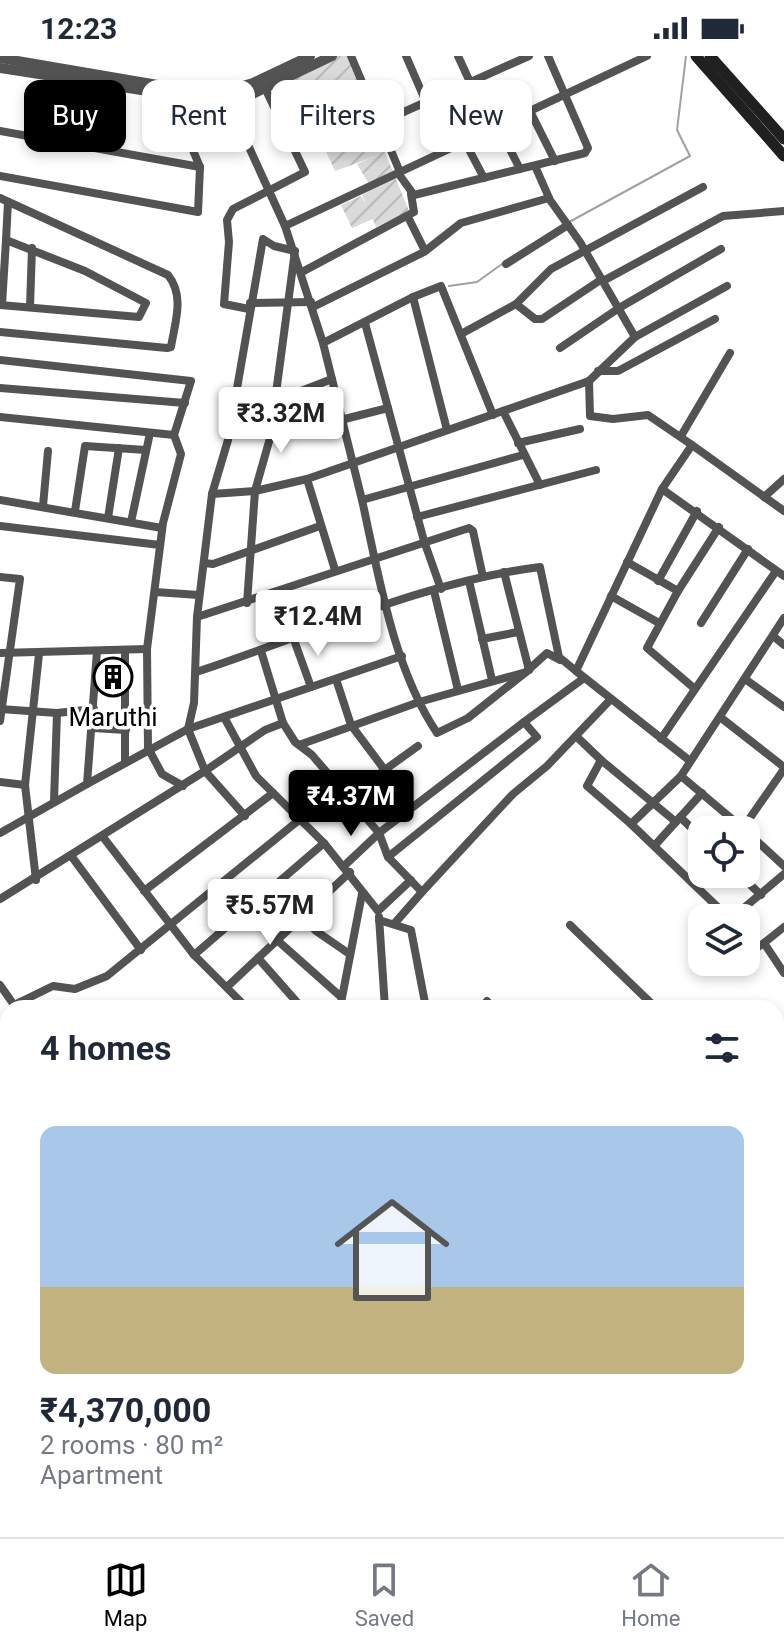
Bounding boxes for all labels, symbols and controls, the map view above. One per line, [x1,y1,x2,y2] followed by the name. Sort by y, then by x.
[40,11,117,46] text: 12:23
[24,80,126,152] chip: Buy
[142,80,255,152] chip: Rent
[271,80,404,152] chip: Filters
[420,80,532,152] chip: New
[216,387,346,455] pin: ₹3.32M
[237,398,325,428] text: ₹3.32M
[253,590,383,658] pin: ₹12.4M
[274,601,362,631] text: ₹12.4M
[92,656,134,698] building icon: Maruthi
[68,702,158,732] place label: Maruthi
[286,770,416,838] pin: ₹4.37M
[307,781,395,811] text: ₹4.37M
[688,816,760,976] map controls
[688,816,760,888] button: locate
[205,879,335,947] pin: ₹5.57M
[226,890,314,920] text: ₹5.57M
[688,904,760,976] button: layers
[700,1026,744,1070] icon: filters
[40,1028,171,1068] text: 4 homes
[320,1178,464,1322] icon: home
[40,1390,211,1430] text: ₹4,370,000
[40,1430,223,1460] text: 2 rooms · 80 m²
[40,1460,163,1490] text: Apartment
[104,1558,148,1631] tab: Map
[355,1558,414,1631] tab: Saved
[621,1558,680,1631] tab: Home

